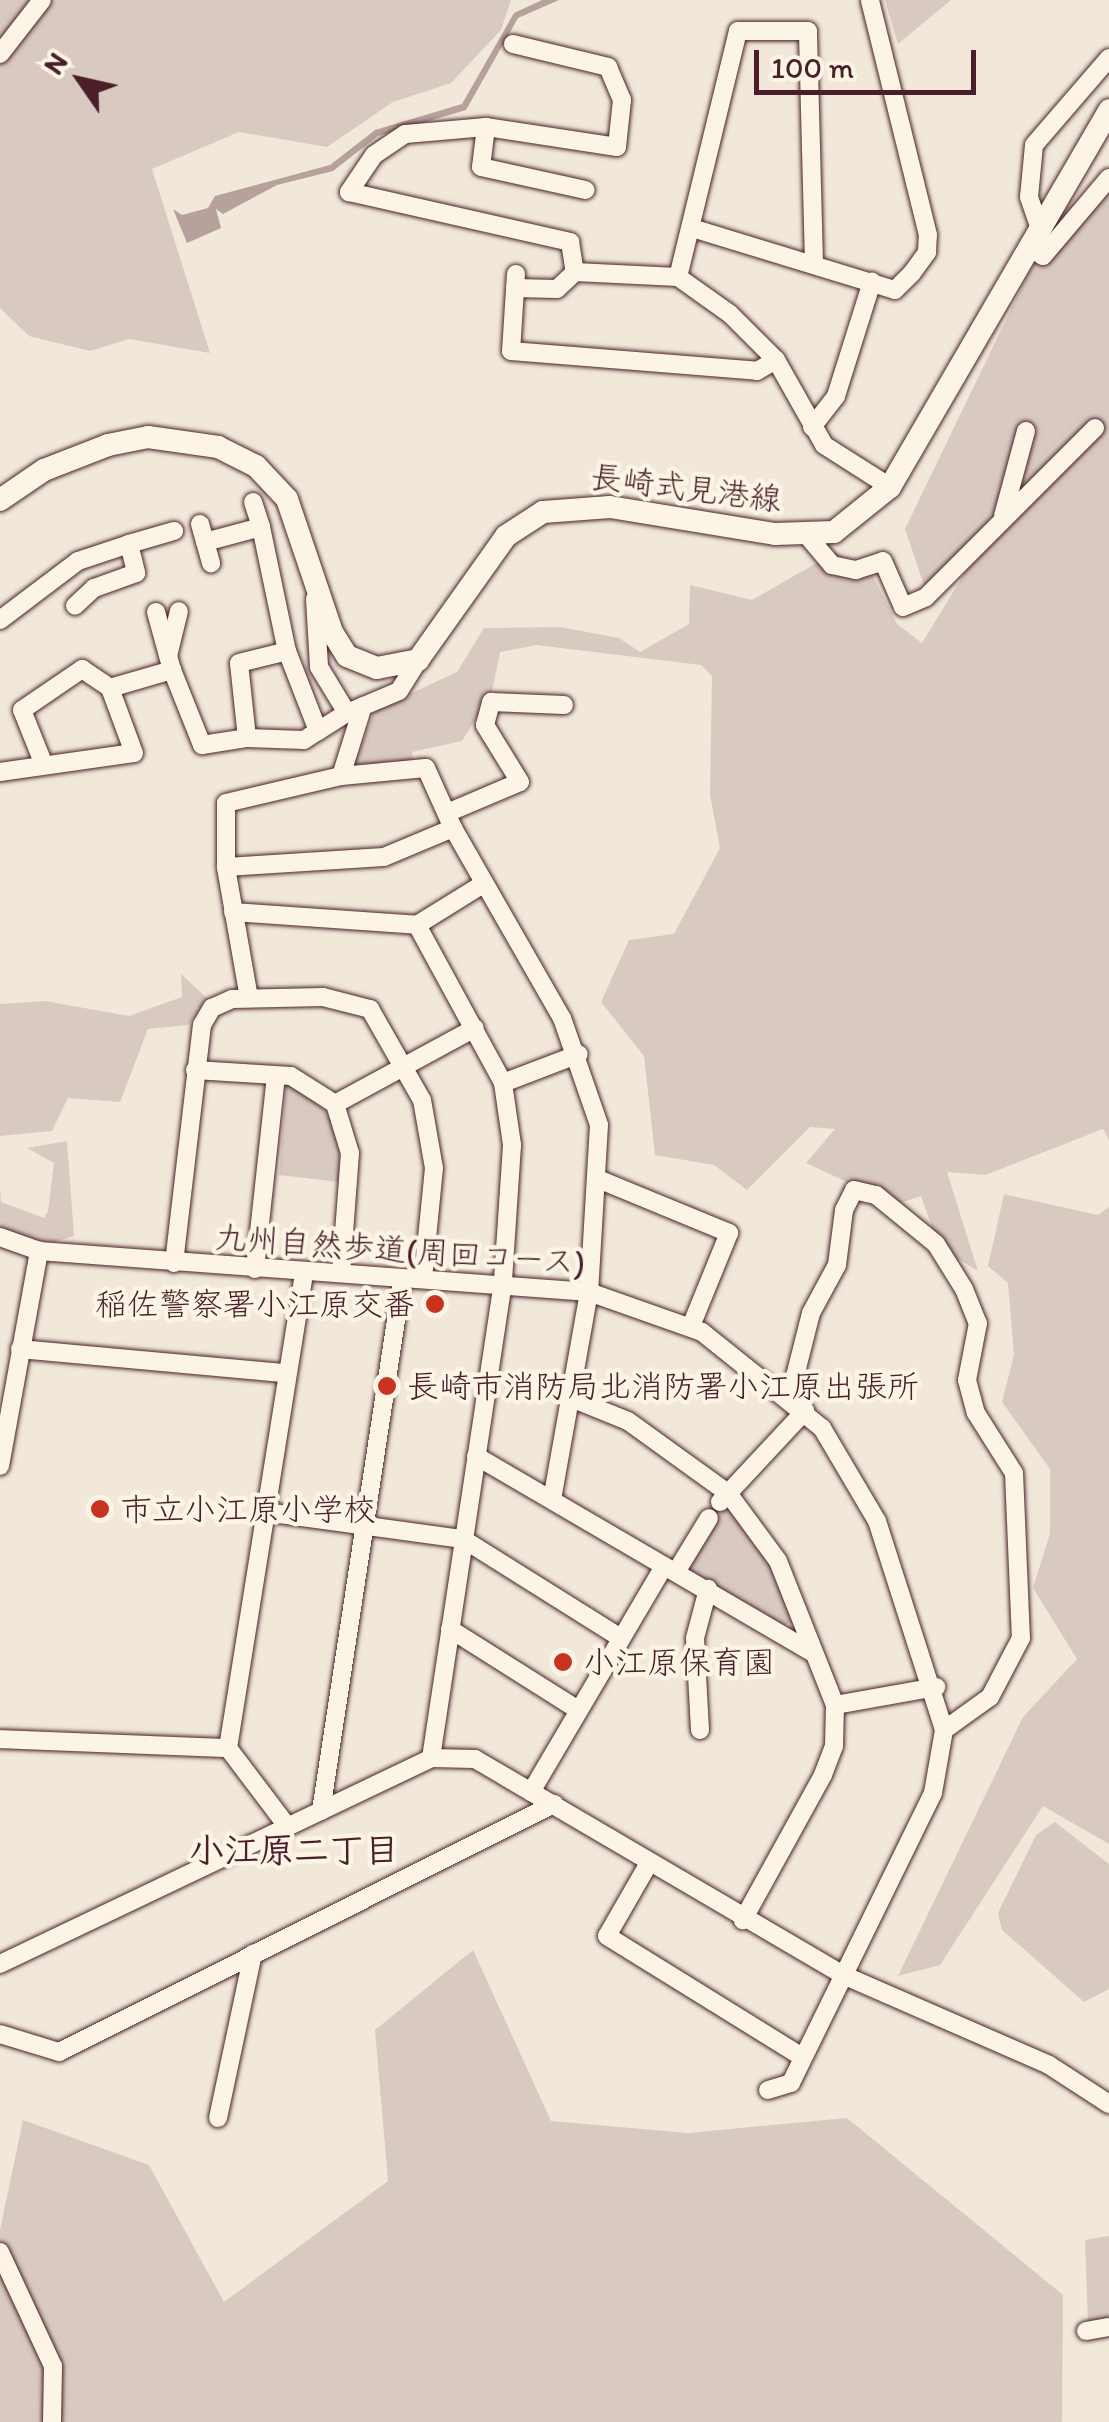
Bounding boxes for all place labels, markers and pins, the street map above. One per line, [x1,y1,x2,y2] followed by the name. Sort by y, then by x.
[95,1285,415,1323] place label: 稲佐警察署小江原交番
[424,1293,446,1315] marker: 稲佐警察署小江原交番
[407,1367,919,1405] place label: 長崎市消防局北消防署小江原出張所
[376,1375,398,1397] marker: 長崎市消防局北消防署小江原出張所
[120,1490,376,1528] place label: 市立小江原小学校
[89,1498,111,1520] marker: 市立小江原小学校
[583,1643,775,1681] place label: 小江原保育園
[552,1651,574,1673] marker: 小江原保育園

